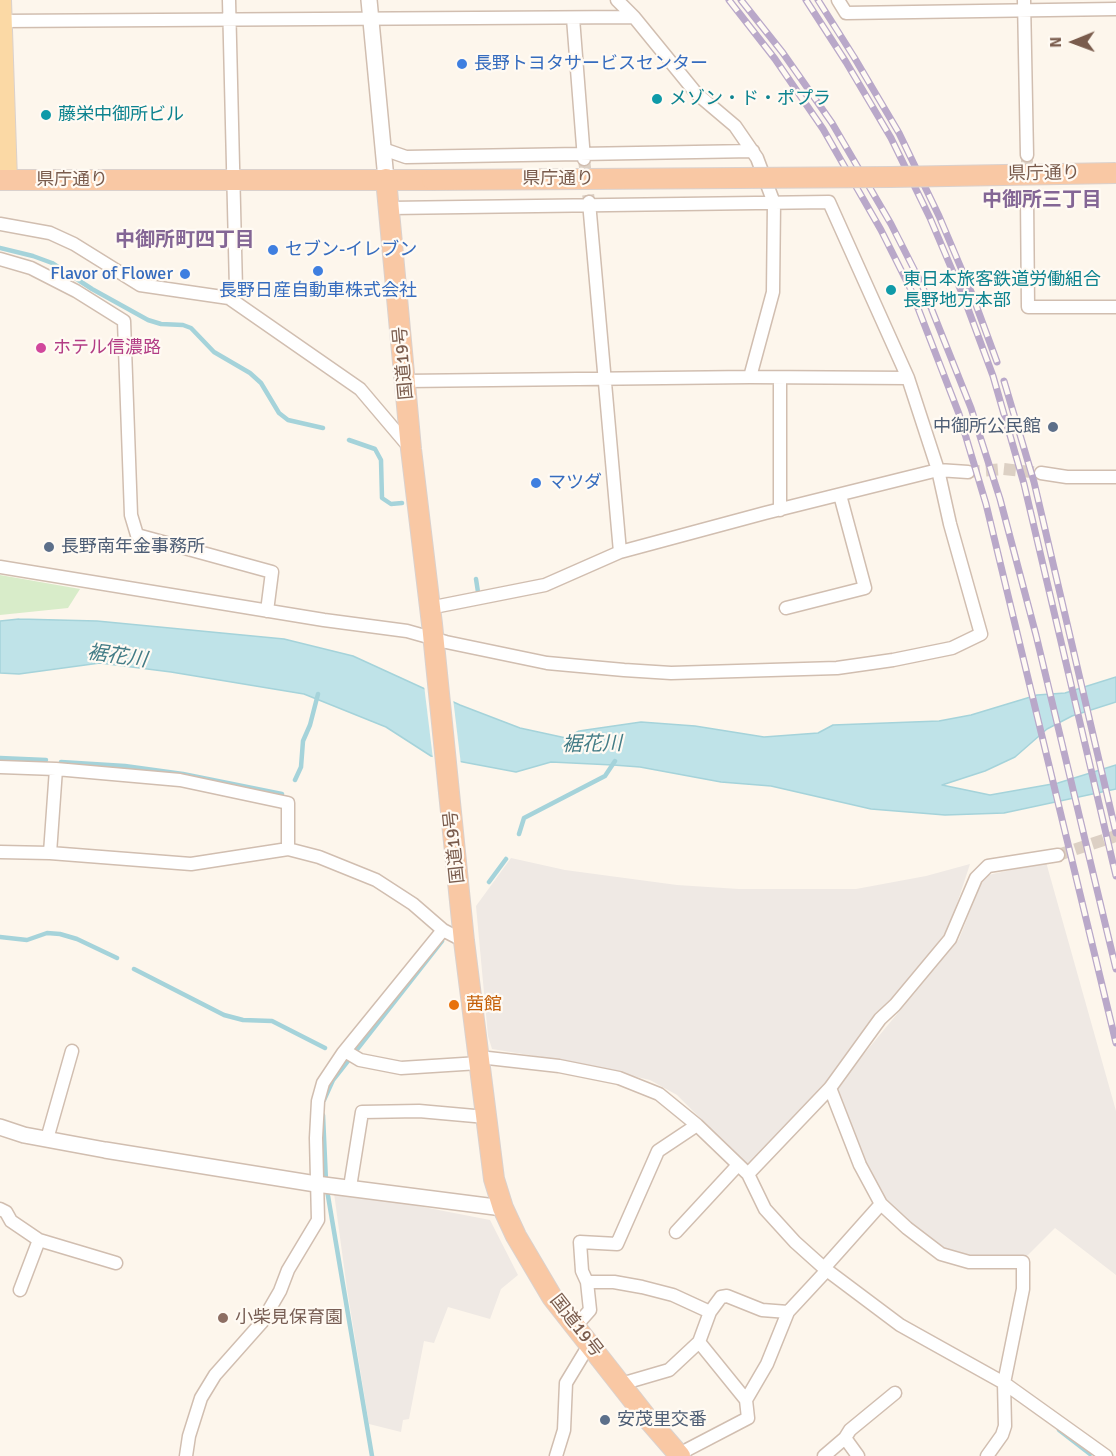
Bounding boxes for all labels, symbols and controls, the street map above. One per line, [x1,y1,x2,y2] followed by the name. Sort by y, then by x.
[1044,12,1104,72] north arrow
[1046,37,1066,48] text: N
[474,53,708,75] place label: 長野トヨタサービスセンター
[455,57,469,71] marker: 長野トヨタサービスセンター
[669,88,831,110] place label: メゾン・ド・ポプラ
[650,92,664,106] marker: メゾン・ド・ポプラ
[58,104,184,126] place label: 藤栄中御所ビル
[39,108,53,122] marker: 藤栄中御所ビル
[1008,163,1080,185] street label: 県庁通り
[522,168,594,190] street label: 県庁通り
[36,169,108,191] street label: 県庁通り
[982,189,1102,213] district label: 中御所三丁目
[115,229,255,253] district label: 中御所町四丁目
[285,239,417,261] place label: セブン-イレブン
[266,243,280,257] marker: セブン-イレブン
[50,263,173,285] place label: Flavor of Flower
[311,264,325,278] marker: 長野日産自動車株式会社
[178,267,192,281] marker: Flavor of Flower
[903,269,1101,312] place label: 東日本旅客鉄道労働組合 長野地方本部
[219,280,417,302] place label: 長野日産自動車株式会社
[884,283,898,297] marker: 東日本旅客鉄道労働組合 長野地方本部
[390,325,418,401] street label: 国道19号
[53,337,161,359] place label: ホテル信濃路
[34,341,48,355] marker: ホテル信濃路
[933,416,1041,438] place label: 中御所公民館
[1046,420,1060,434] marker: 中御所公民館
[548,472,602,494] place label: マツダ
[529,476,543,490] marker: マツダ
[61,536,205,558] place label: 長野南年金事務所
[42,540,56,554] marker: 長野南年金事務所
[86,641,148,673] water label: 裾花川
[562,732,622,758] water label: 裾花川
[440,809,470,885] street label: 国道19号
[466,994,502,1016] place label: 茜館
[447,998,461,1012] marker: 茜館
[545,1290,607,1362] street label: 国道19号
[235,1307,343,1329] place label: 小柴見保育園
[216,1311,230,1325] marker: 小柴見保育園
[617,1409,707,1431] place label: 安茂里交番
[598,1413,612,1427] marker: 安茂里交番

